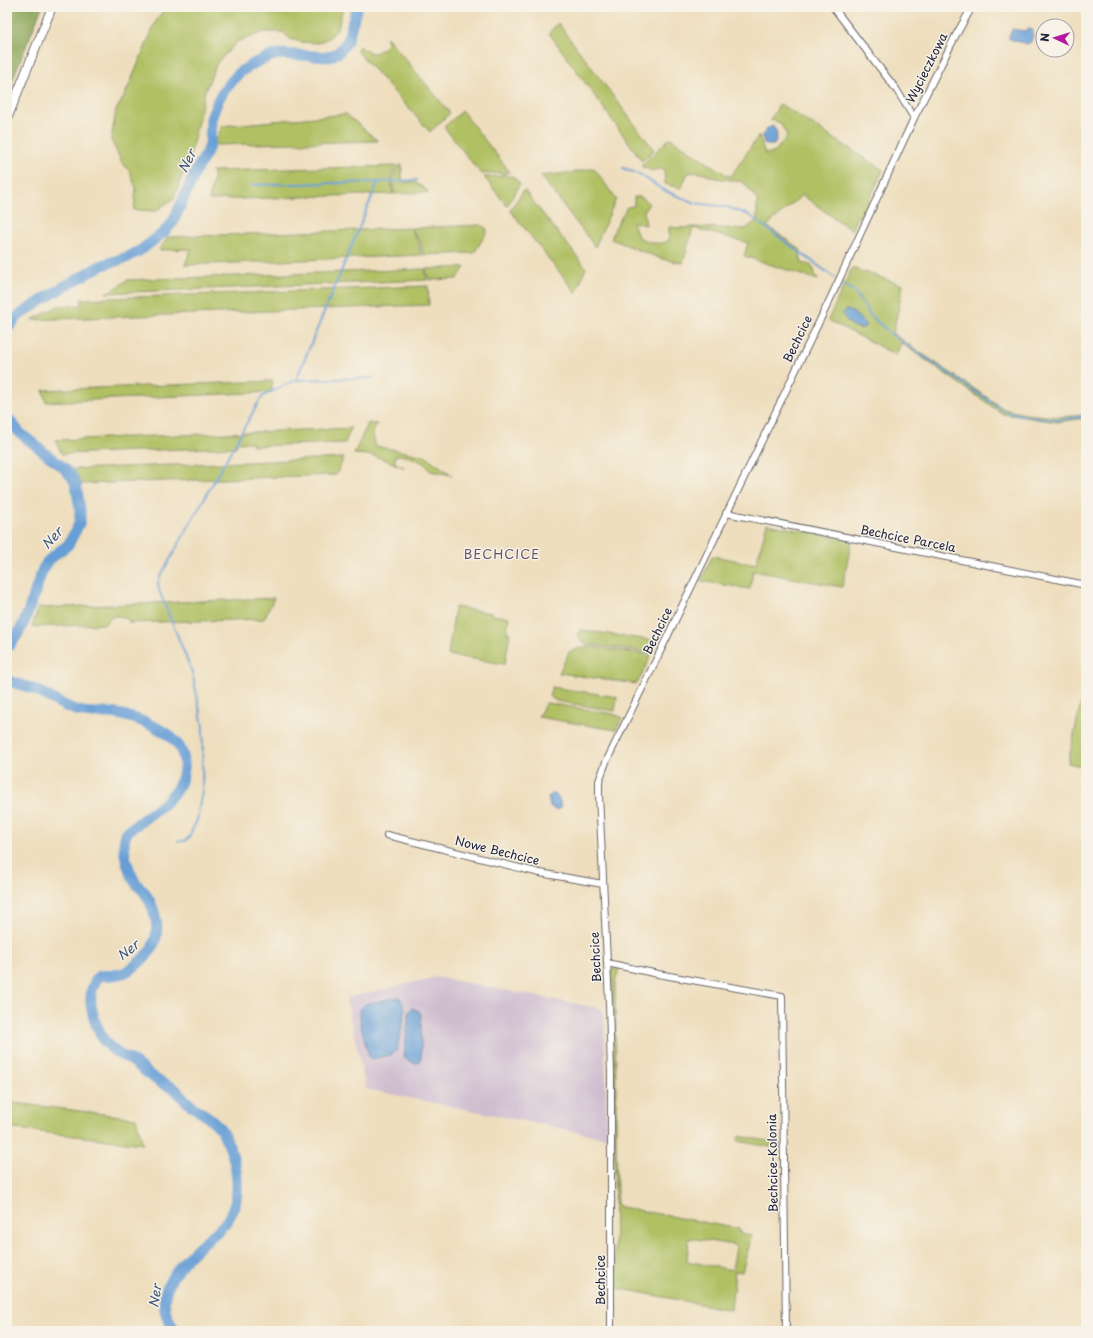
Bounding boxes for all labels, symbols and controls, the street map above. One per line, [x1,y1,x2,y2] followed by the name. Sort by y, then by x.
[1035,18,1075,58] north arrow
[901,29,952,106] street label: Wycieczkowa
[1036,32,1053,42] text: N
[173,144,201,175] water label: Ner
[778,312,816,365] street label: Bechcice
[859,520,958,556] street label: Bechcice Parcela
[37,521,68,553] water label: Ner
[464,544,540,563] district label: BECHCICE
[638,604,676,657] street label: Bechcice
[453,831,542,869] street label: Nowe Bechcice
[585,931,605,983] street label: Bechcice
[113,934,144,964] water label: Ner
[762,1113,782,1213] street label: Bechcice-Kolonia
[591,1255,609,1305] street label: Bechcice
[143,1281,166,1309] water label: Ner

